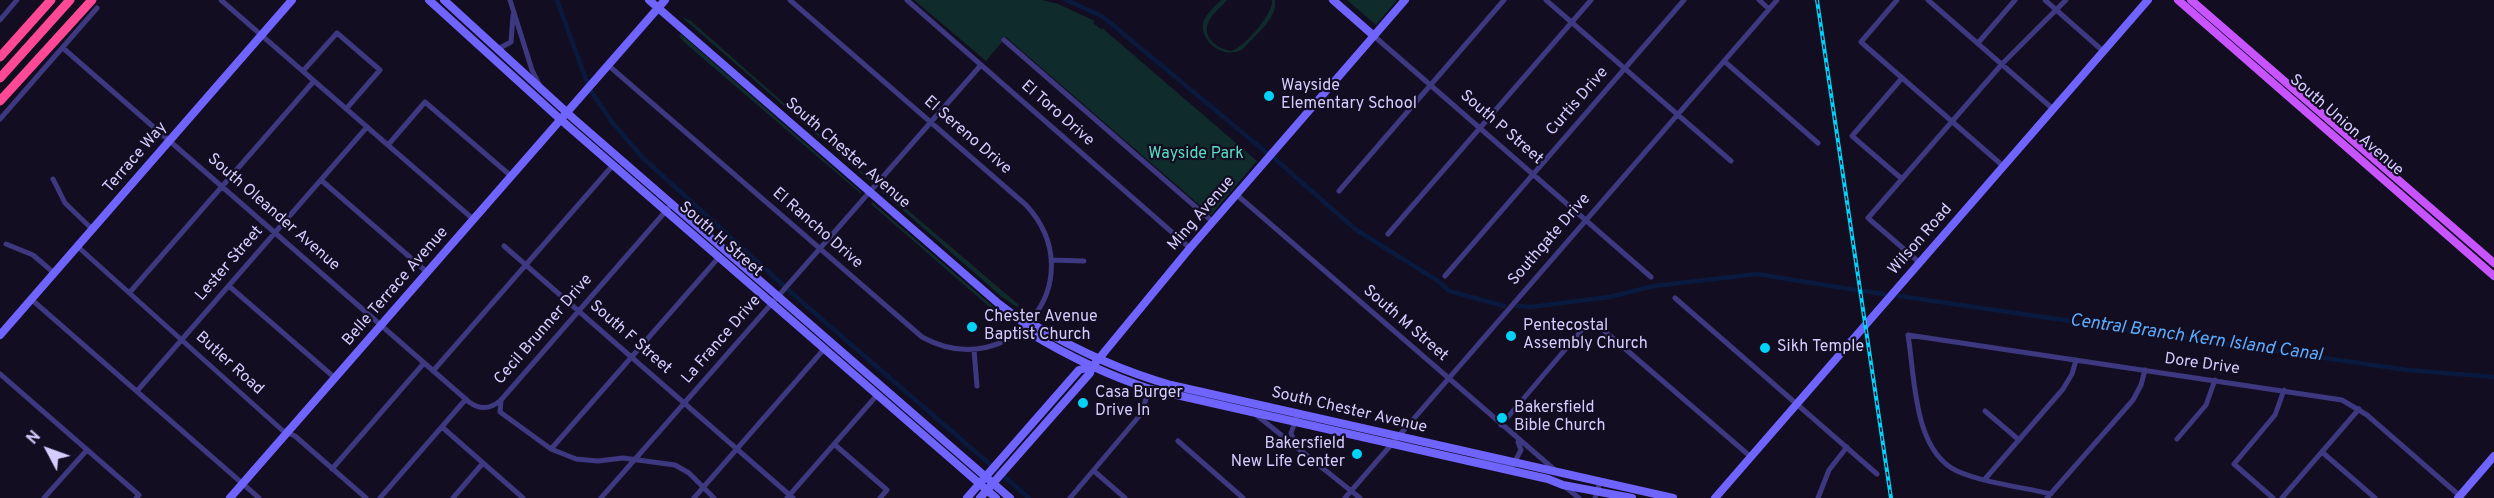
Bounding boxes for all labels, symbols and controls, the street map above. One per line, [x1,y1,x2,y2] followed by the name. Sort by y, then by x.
[1543,64,1613,140] street label: Curtis Drive
[2285,71,2407,181] street label: South Union Avenue
[1016,77,1098,151] street label: El Toro Drive
[1281,77,1417,115] place label: Wayside Elementary School
[1456,87,1546,169] street label: South P Street
[1262,89,1276,103] marker: Wayside Elementary School
[919,93,1015,179] street label: El Sereno Drive
[781,95,913,213] street label: South Chester Avenue
[100,119,172,197] street label: Terrace Way
[1148,145,1244,165] park label: Wayside Park
[203,150,343,276] street label: South Oleander Avenue
[1164,173,1240,255] street label: Ming Avenue
[768,184,866,274] street label: El Rancho Drive
[1505,190,1595,290] street label: Southgate Drive
[674,198,766,282] street label: South H Street
[1885,201,1957,279] street label: Wilson Road
[192,222,268,306] street label: Lester Street
[339,224,453,350] street label: Belle Terrace Avenue
[491,271,597,389] street label: Cecil Brunner Drive
[1359,282,1451,366] street label: South M Street
[678,292,766,388] street label: La France Drive
[585,297,675,379] street label: South F Street
[984,308,1098,346] place label: Chester Avenue Baptist Church
[2068,311,2324,367] water label: Central Branch Kern Island Canal
[1523,317,1648,355] place label: Pentecostal Assembly Church
[965,320,979,334] marker: Chester Avenue Baptist Church
[191,328,267,400] street label: Butler Road
[1504,329,1518,343] marker: Pentecostal Assembly Church
[1777,338,1864,358] place label: Sikh Temple
[1758,341,1772,355] marker: Sikh Temple
[2163,350,2241,380] street label: Dore Drive
[1095,384,1183,422] place label: Casa Burger Drive In
[1269,384,1429,438] street label: South Chester Avenue
[1076,396,1090,410] marker: Casa Burger Drive In
[1514,399,1605,437] place label: Bakersfield Bible Church
[1495,411,1509,425] marker: Bakersfield Bible Church
[18,420,78,480] north arrow
[23,427,46,449] text: N
[1231,435,1345,473] place label: Bakersfield New Life Center
[1350,447,1364,461] marker: Bakersfield New Life Center

